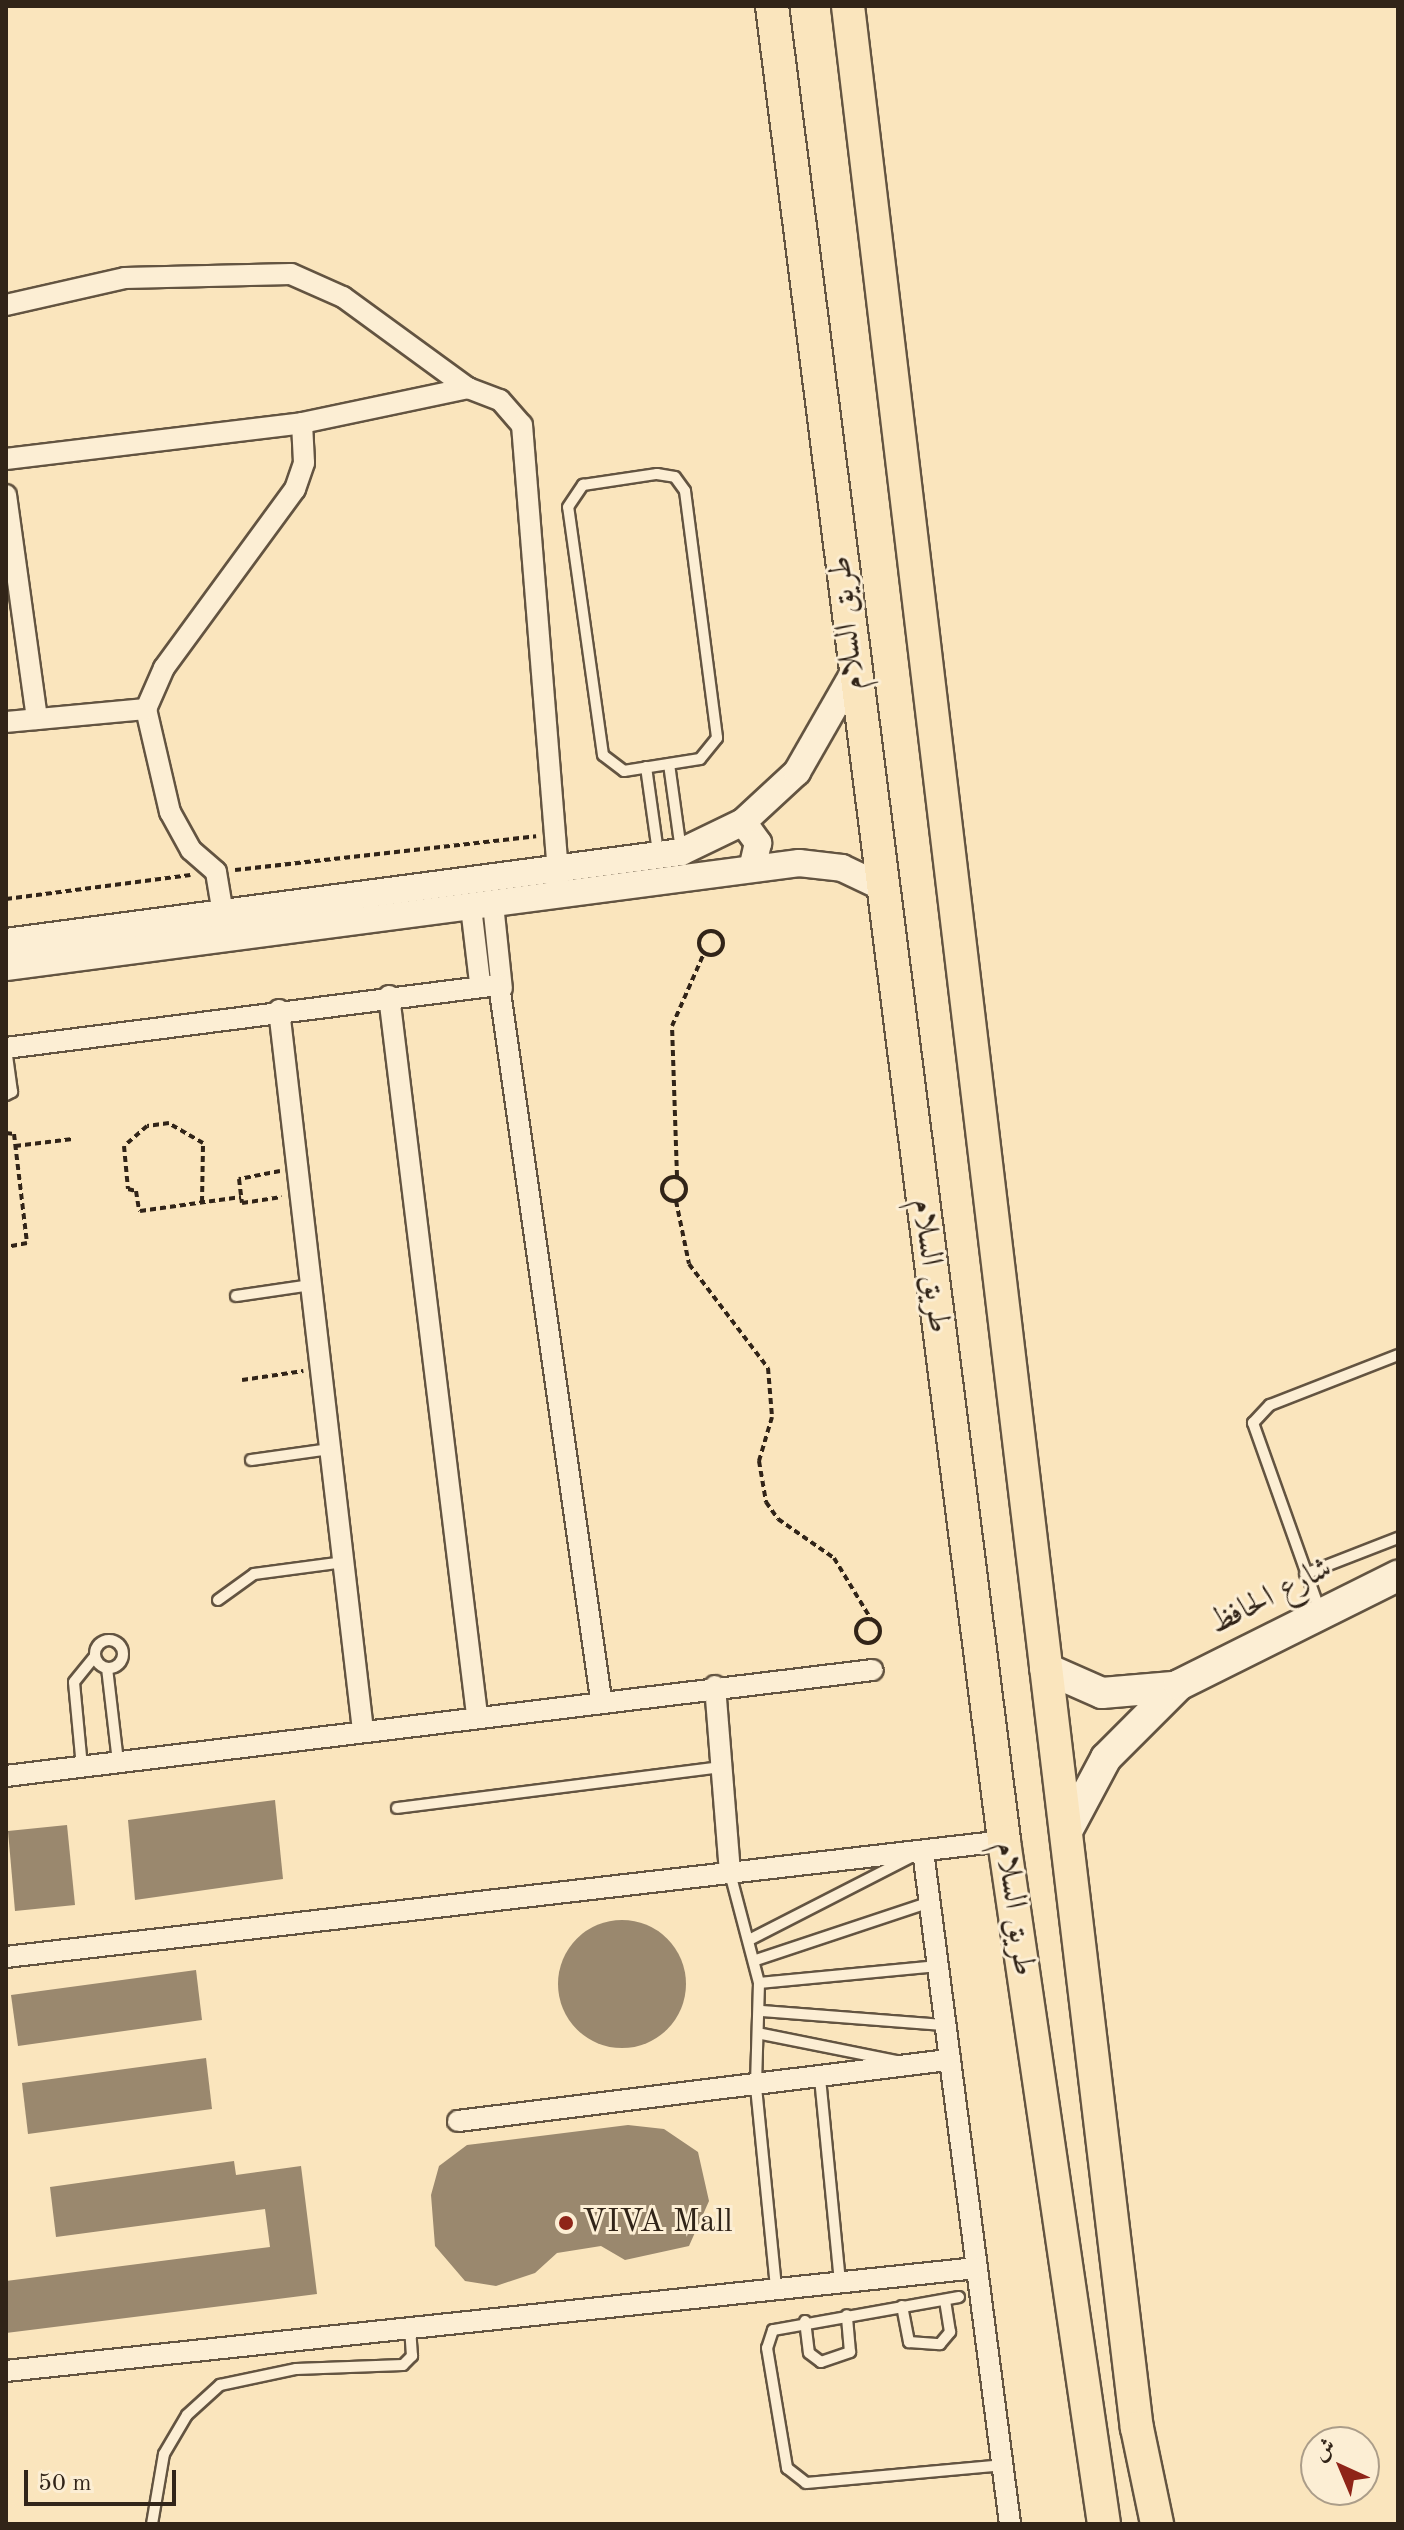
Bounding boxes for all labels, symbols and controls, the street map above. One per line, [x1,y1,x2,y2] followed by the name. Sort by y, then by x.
[822,554,874,692] street label: طريق السلام
[903,1197,957,1335] street label: طريق السلام
[1203,1550,1339,1644] street label: شارع الحافظ
[986,1840,1042,1978] street label: طريق السلام
[582,2204,733,2242] place label: VIVA Mall
[557,2214,575,2232] marker: VIVA Mall
[1300,2426,1380,2506] north arrow
[1309,2435,1340,2466] text: ش
[28,2454,180,2504] scale bar
[38,2472,92,2496] text: 50 m

